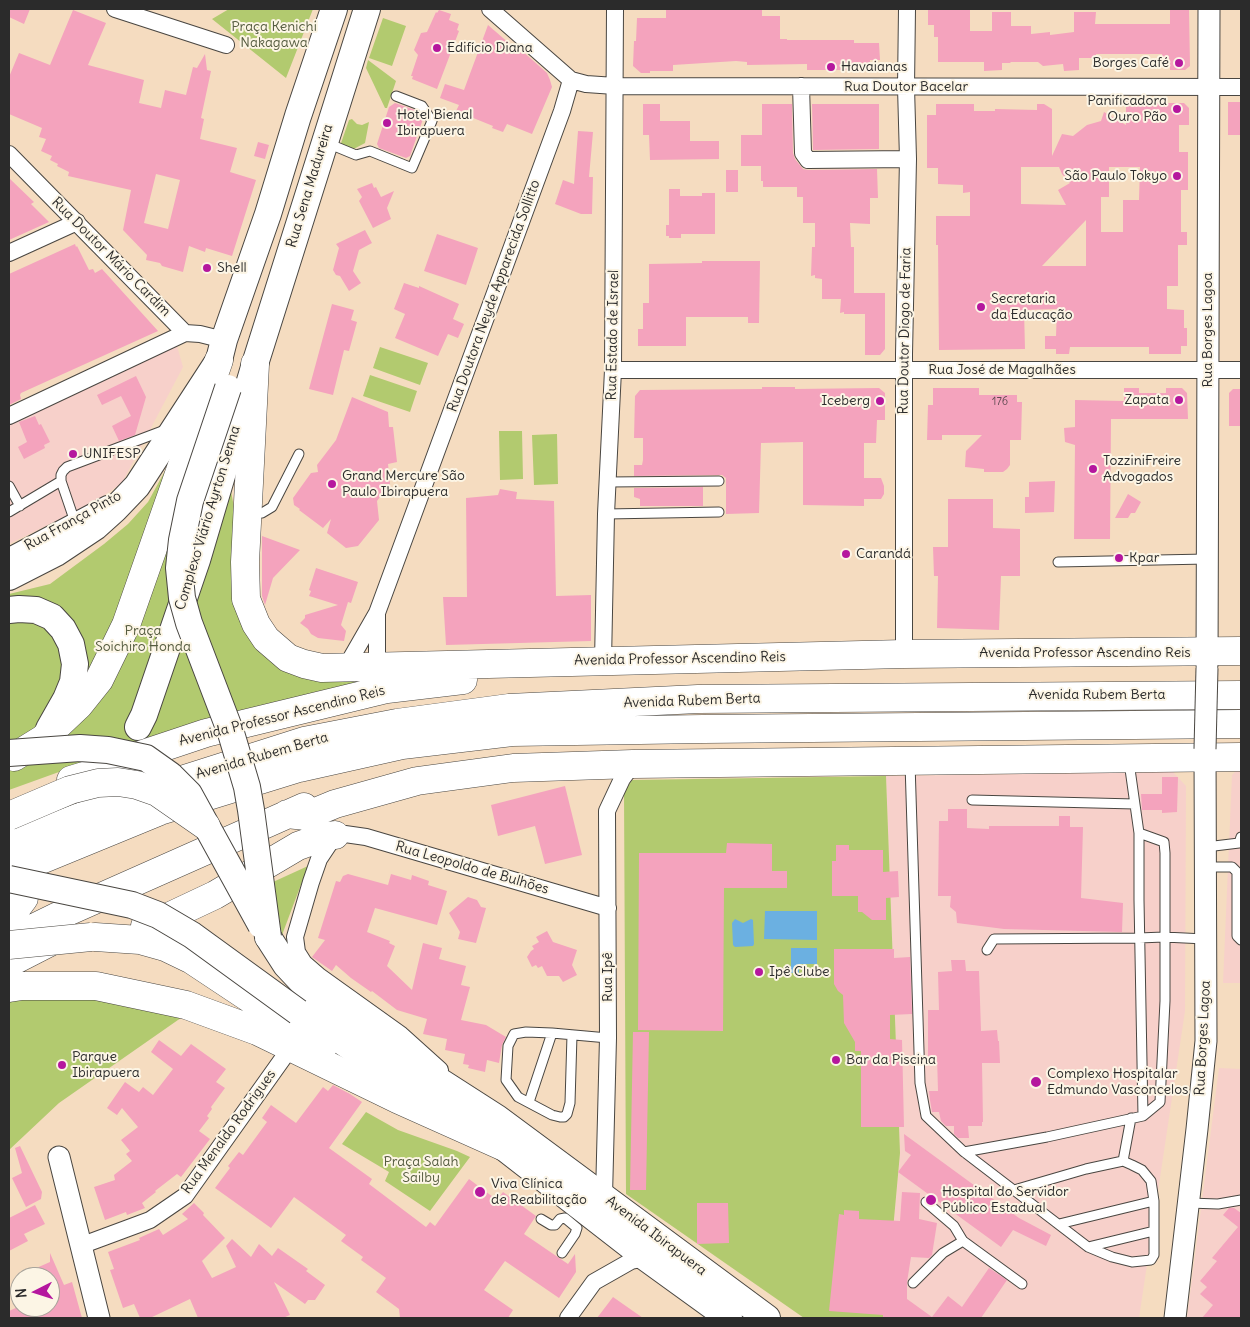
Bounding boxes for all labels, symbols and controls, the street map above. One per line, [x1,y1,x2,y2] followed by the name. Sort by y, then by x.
[231,19,317,52] park label: Praça Kenichi Nakagawa
[447,40,533,56] place label: Edifício Diana
[431,42,443,54] marker: Edifício Diana
[1092,55,1169,71] place label: Borges Café
[1173,57,1185,69] marker: Borges Café
[841,59,907,75] place label: Havaianas
[825,61,837,73] marker: Havaianas
[844,79,968,95] street label: Rua Doutor Bacelar
[1087,93,1167,125] place label: Panificadora Ouro Pão
[1171,103,1183,115] marker: Panificadora Ouro Pão
[397,107,472,140] place label: Hotel Bienal Ibirapuera
[381,117,393,129] marker: Hotel Bienal Ibirapuera
[283,122,337,250] street label: Rua Sena Madureira
[1064,168,1167,184] place label: São Paulo Tokyo
[1171,170,1183,182] marker: São Paulo Tokyo
[444,178,544,414] street label: Rua Doutora Neyde Apparecida Sollitto
[48,194,174,320] street label: Rua Doutor Mário Cardim
[895,247,915,415] street label: Rua Doutor Diogo de Faria
[217,260,247,276] place label: Shell
[201,262,213,274] marker: Shell
[603,270,623,400] street label: Rua Estado de Israel
[1200,272,1216,388] street label: Rua Borges Lagoa
[991,291,1073,324] place label: Secretaria da Educação
[975,301,987,313] marker: Secretaria da Educação
[928,362,1076,378] street label: Rua José de Magalhães
[1125,392,1169,408] place label: Zapata
[821,393,870,409] place label: Iceberg
[1173,394,1185,406] marker: Zapata
[874,395,886,407] marker: Iceberg
[992,395,1008,409] house number: 176
[172,424,244,612] street label: Complexo Viário Ayrton Senna
[83,446,141,462] place label: UNIFESP
[67,448,79,460] marker: UNIFESP
[1103,453,1181,486] place label: TozziniFreire Advogados
[1087,463,1099,475] marker: TozziniFreire Advogados
[342,468,465,501] place label: Grand Mercure São Paulo Ibirapuera
[326,478,338,490] marker: Grand Mercure São Paulo Ibirapuera
[22,488,124,554] street label: Rua França Pinto
[856,546,911,562] place label: Carandá
[840,548,852,560] marker: Carandá
[1129,550,1159,566] place label: Kpar
[1113,552,1125,564] marker: Kpar
[95,623,191,656] park label: Praça Soichiro Honda
[979,645,1191,661] street label: Avenida Professor Ascendino Reis
[574,649,786,669] street label: Avenida Professor Ascendino Reis
[177,682,387,750] street label: Avenida Professor Ascendino Reis
[1028,687,1166,703] street label: Avenida Rubem Berta
[623,690,761,712] street label: Avenida Rubem Berta
[194,729,330,783] street label: Avenida Rubem Berta
[393,838,551,898] street label: Rua Leopoldo de Bulhões
[600,952,616,1002] street label: Rua Ipê
[769,964,830,980] place label: Ipê Clube
[753,966,765,978] marker: Ipê Clube
[1192,980,1214,1096] street label: Rua Borges Lagoa
[72,1049,140,1082] place label: Parque Ibirapuera
[846,1052,936,1068] place label: Bar da Piscina
[830,1054,842,1066] marker: Bar da Piscina
[56,1059,68,1071] marker: Parque Ibirapuera
[1047,1066,1188,1098] place label: Complexo Hospitalar Edmundo Vasconcelos
[178,1067,280,1197] street label: Rua Menaldo Rodrigues
[1029,1075,1043,1089] marker: Complexo Hospitalar Edmundo Vasconcelos
[383,1154,459,1186] park label: Praça Salah Sailby
[491,1176,587,1208] place label: Viva Clínica de Reabilitação
[942,1184,1069,1216] place label: Hospital do Servidor Público Estadual
[473,1185,487,1199] marker: Viva Clínica de Reabilitação
[602,1193,710,1279] street label: Avenida Ibirapuera
[924,1193,938,1207] marker: Hospital do Servidor Público Estadual
[10,1267,60,1317] north arrow
[12,1288,30,1299] text: N

